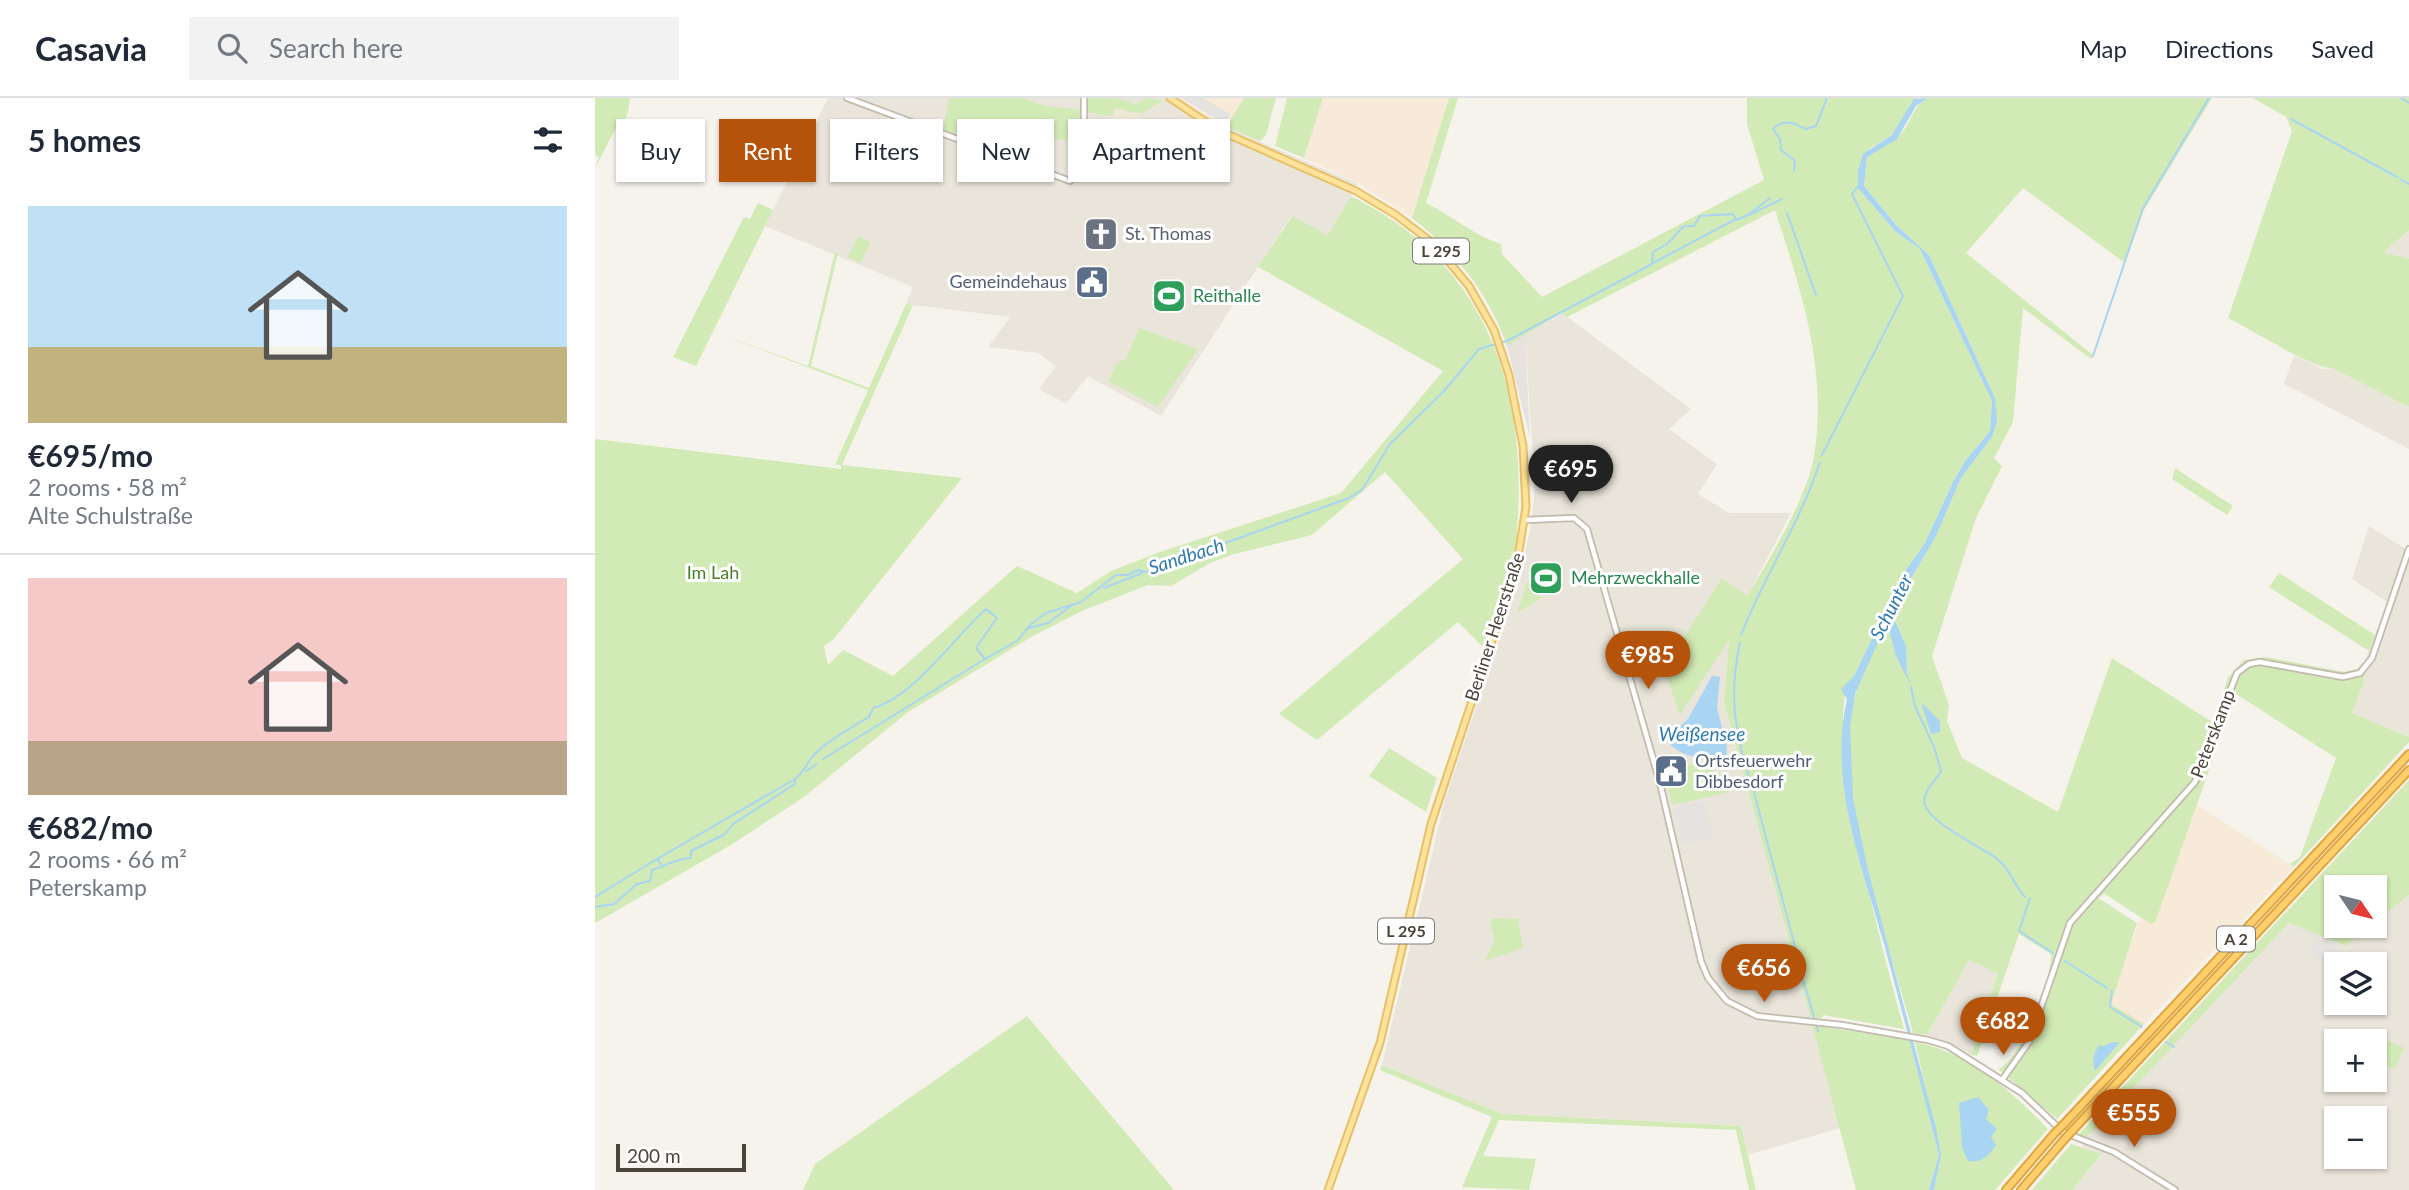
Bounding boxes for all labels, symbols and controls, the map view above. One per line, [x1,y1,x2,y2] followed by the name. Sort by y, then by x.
[189,17,679,80] search box
[35,28,147,68] text: Casavia
[213,29,251,67] icon: search
[269,32,403,64] text: Search here
[2080,34,2127,63] text: Map
[2165,34,2273,63] text: Directions
[2311,34,2374,63] text: Saved
[616,119,705,182] chip: Buy
[719,119,816,182] chip: Rent
[830,119,943,182] chip: Filters
[957,119,1054,182] chip: New
[1068,119,1230,182] chip: Apartment
[529,121,567,159] icon: filters
[28,122,141,158] text: 5 homes
[1082,215,1120,253] church icon: St. Thomas
[1125,222,1212,244] place label: St. Thomas
[1413,238,1469,264] road number: L 295
[235,252,361,378] icon: home
[1073,263,1111,301] public building icon: Gemeindehaus
[949,270,1067,292] place label: Gemeindehaus
[1150,277,1188,315] sports icon: Reithalle
[1193,284,1261,306] place label: Reithalle
[28,437,153,473] text: €695/mo
[1530,446,1612,505] pin: €695
[1544,454,1598,482] text: €695
[28,473,187,501] text: 2 rooms · 58 m²
[28,501,193,529] text: Alte Schulstraße
[1145,533,1226,578] water label: Sandbach
[1460,550,1528,704] street label: Berliner Heerstraße
[1527,559,1565,597] sports icon: Mehrzweckhalle
[687,561,739,583] park label: Im Lah
[1571,566,1700,588] place label: Mehrzweckhalle
[1864,570,1917,643] water label: Schunter
[235,624,361,750] icon: home
[1607,632,1689,691] pin: €985
[1621,640,1675,668] text: €985
[2185,686,2239,781] street label: Peterskamp
[1659,722,1745,745] water label: Weißensee
[1695,749,1812,792] place label: Ortsfeuerwehr Dibbesdorf
[1652,752,1690,790] public building icon: Ortsfeuerwehr Dibbesdorf
[28,809,153,845] text: €682/mo
[28,845,187,873] text: 2 rooms · 66 m²
[28,873,147,901] text: Peterskamp
[2324,875,2387,938] north arrow
[2324,875,2387,1169] map controls
[1378,918,1434,944] road number: L 295
[2217,926,2255,952] road number: A 2
[1723,944,1805,1004] pin: €656
[2324,952,2387,1015] button: layers
[1737,953,1791,981] text: €656
[1962,998,2044,1057] pin: €682
[1976,1006,2030,1034] text: €682
[2324,1029,2387,1092] button: +
[2093,1090,2175,1149] pin: €555
[2107,1098,2161,1126] text: €555
[2324,1106,2387,1169] button: −
[616,1141,745,1173] scale bar
[627,1144,681,1167] text: 200 m

